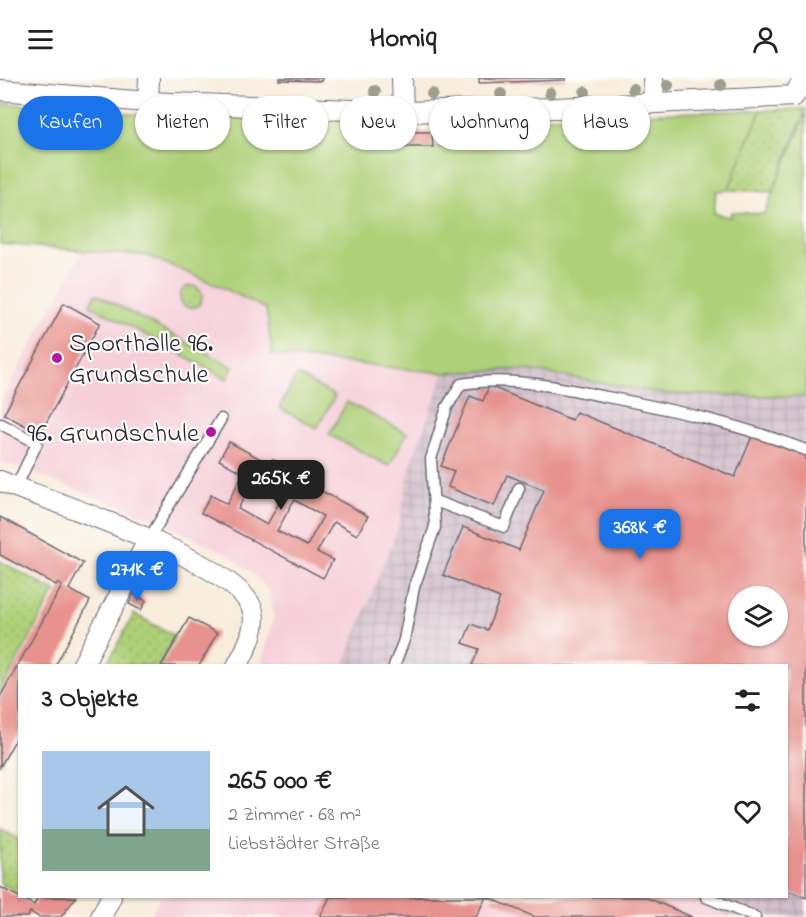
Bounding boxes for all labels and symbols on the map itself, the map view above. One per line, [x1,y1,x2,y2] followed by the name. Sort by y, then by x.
[69,325,213,395] place label: Sporthalle 96. Grundschule
[50,351,64,365] marker: Sporthalle 96. Grundschule
[27,415,200,454] place label: 96. Grundschule
[204,425,218,439] marker: 96. Grundschule
[232,460,330,511] pin: 265K €
[591,509,689,560] pin: 368K €
[88,551,186,602] pin: 271K €

